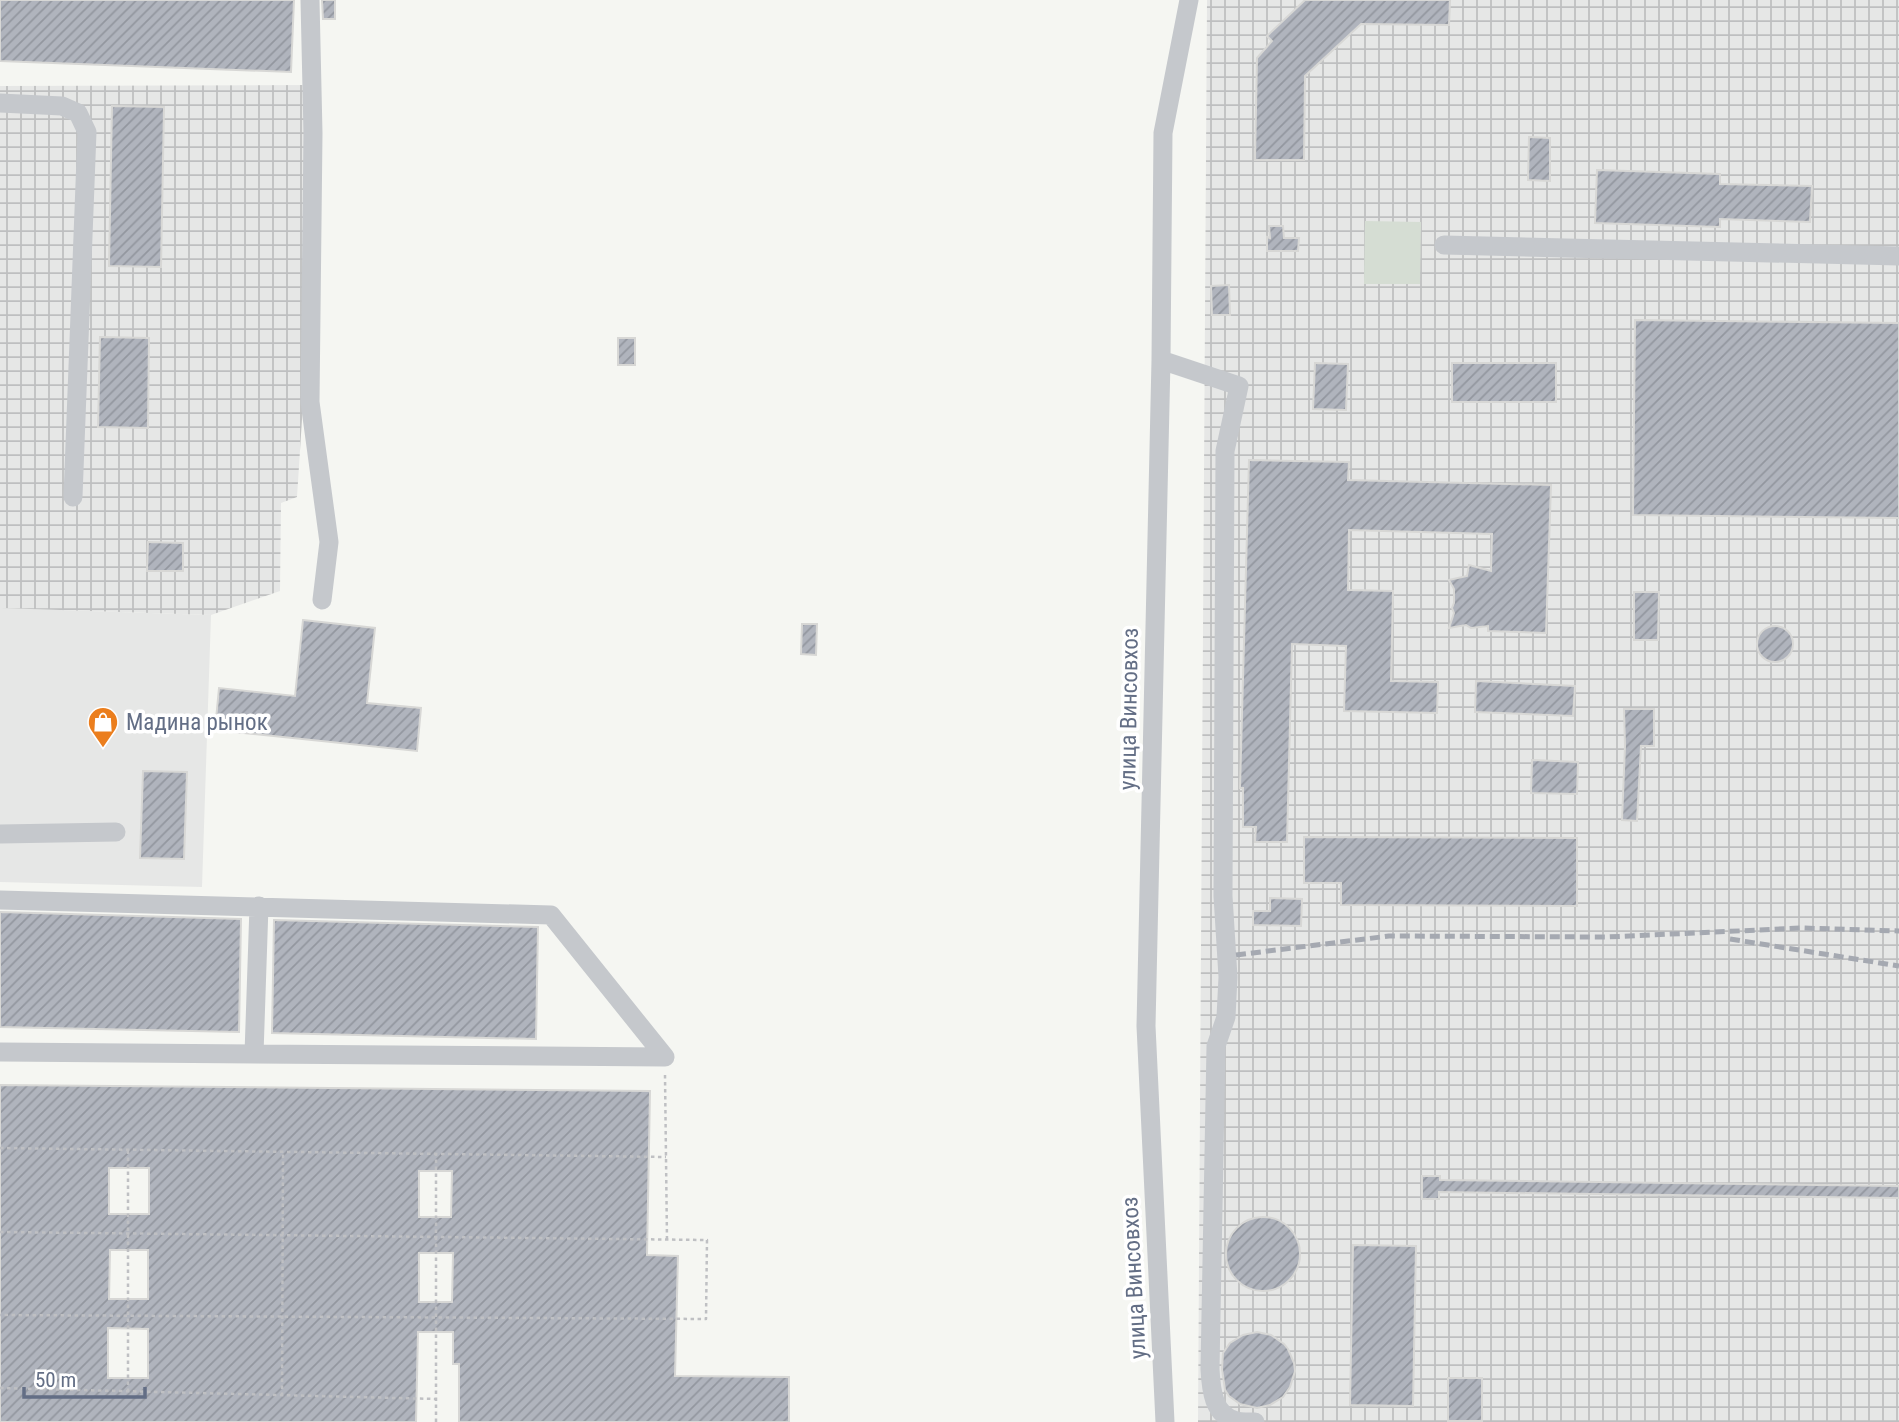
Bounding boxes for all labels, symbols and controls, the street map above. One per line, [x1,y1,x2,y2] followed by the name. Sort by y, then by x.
[1114,628,1144,790] street label: улица Винсовхоз
[86,705,120,749] shop icon: Мадина рынок
[126,709,268,736] place label: Мадина рынок
[1116,1196,1152,1360] street label: улица Винсовхоз
[24,1356,145,1400] scale bar
[35,1368,76,1392] text: 50 m

